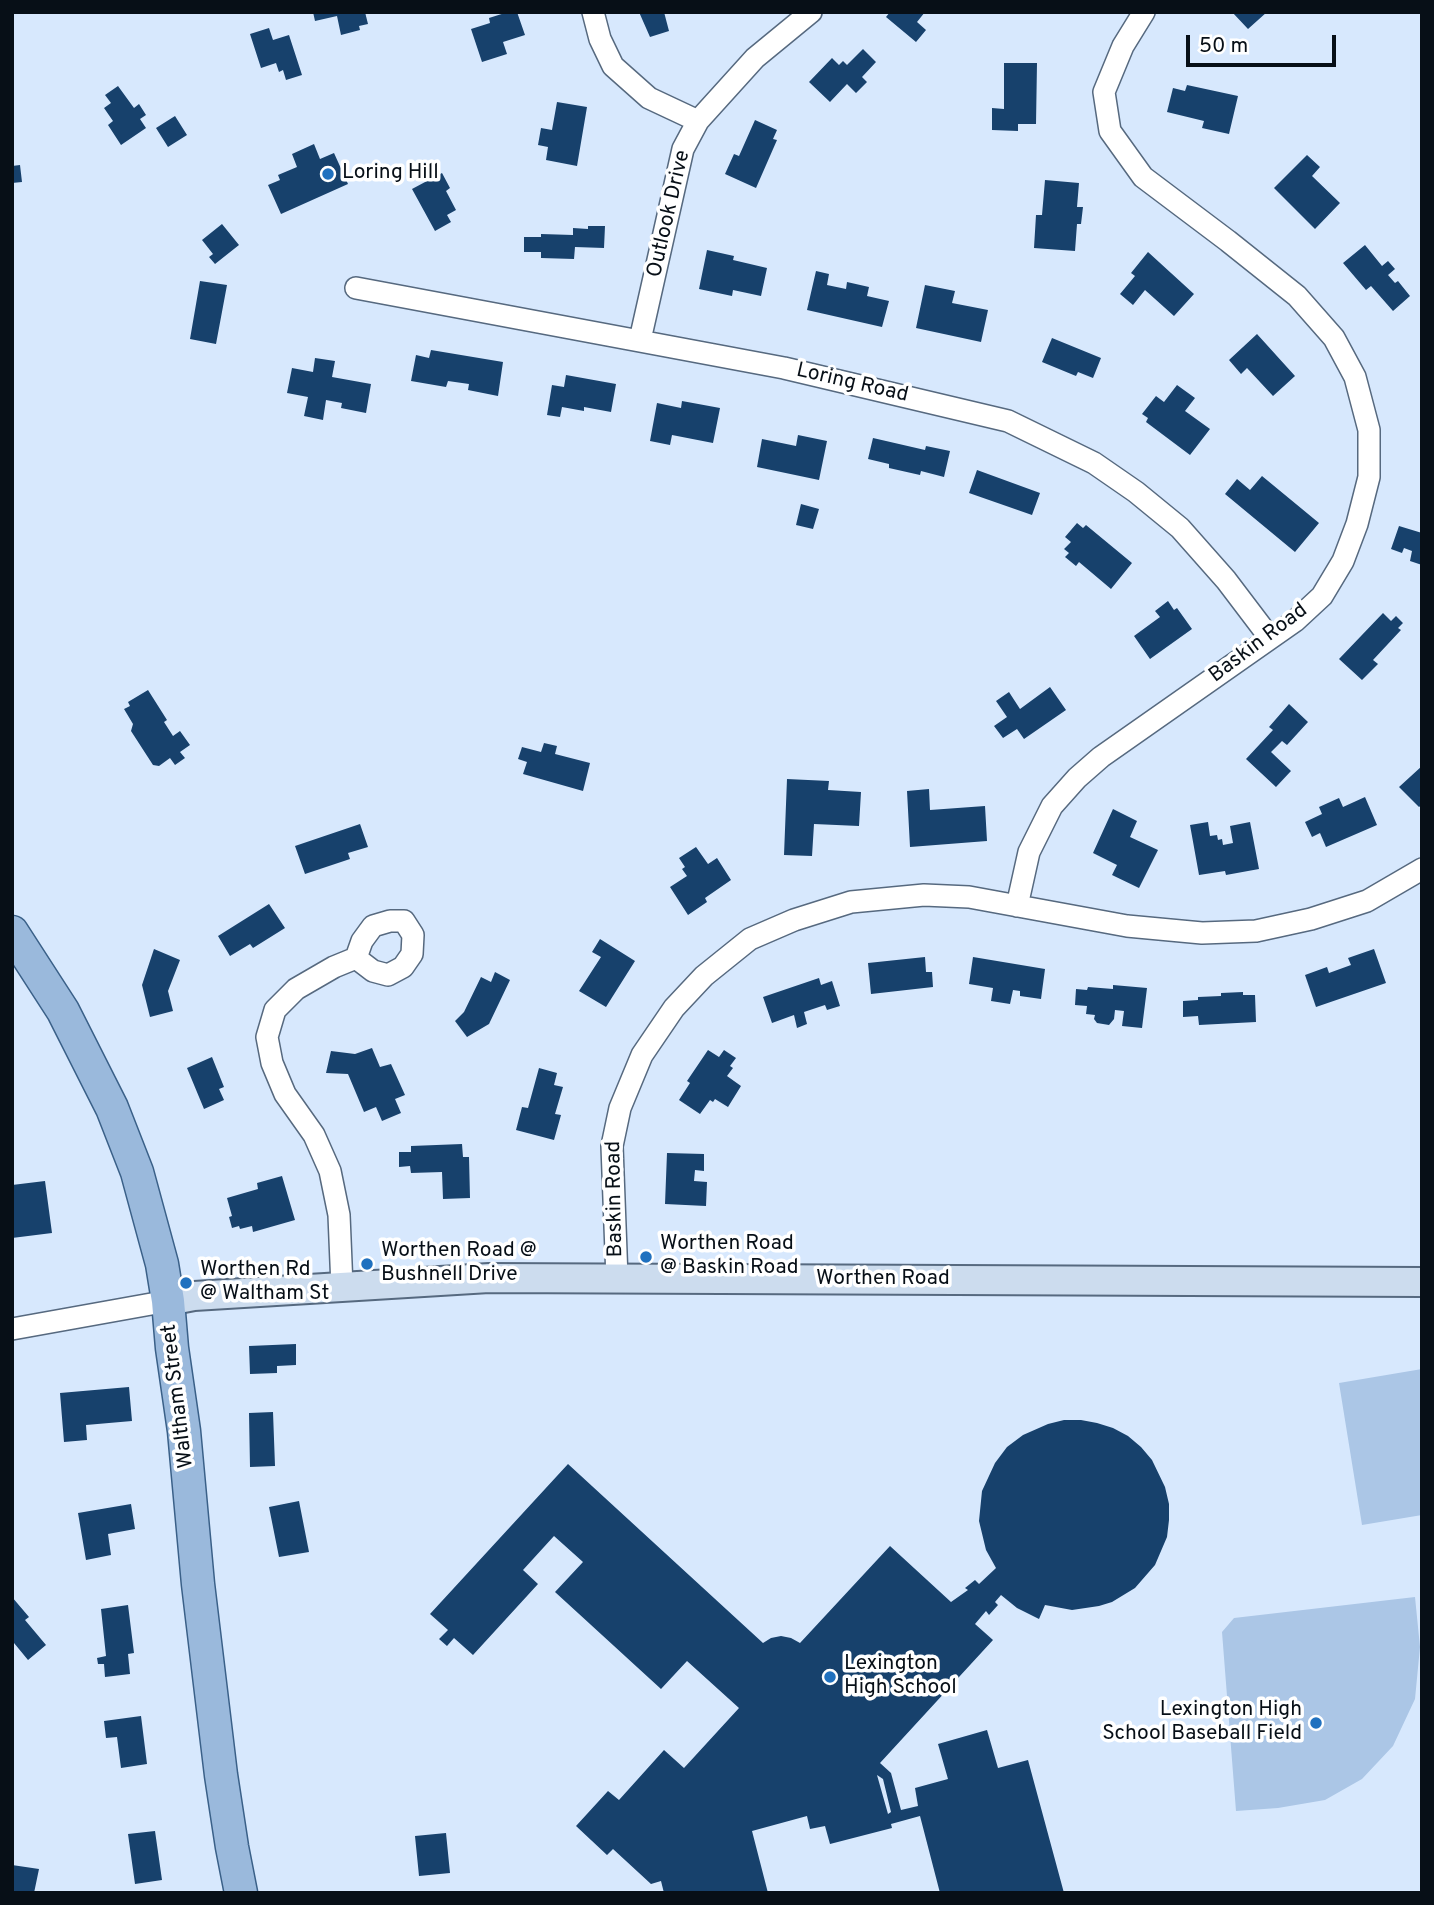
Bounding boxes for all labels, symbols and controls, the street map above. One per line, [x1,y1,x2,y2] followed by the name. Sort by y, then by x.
[1189,21,1340,65] scale bar
[1199,33,1248,60] text: 50 m
[643,148,697,280] street label: Outlook Drive
[342,161,439,187] place label: Loring Hill
[320,166,336,182] marker: Loring Hill
[793,359,911,409] street label: Loring Road
[1205,599,1313,689] street label: Baskin Road
[602,1140,630,1258] street label: Baskin Road
[660,1232,799,1282] place label: Worthen Road @ Baskin Road
[381,1239,537,1289] place label: Worthen Road @ Bushnell Drive
[638,1249,654,1265] marker: Worthen Road @ Baskin Road
[359,1256,375,1272] marker: Worthen Road @ Bushnell Drive
[200,1258,329,1308] place label: Worthen Rd @ Waltham St
[816,1267,950,1293] street label: Worthen Road
[178,1275,194,1291] marker: Worthen Rd @ Waltham St
[158,1323,200,1469] street label: Waltham Street
[844,1652,957,1702] place label: Lexington High School
[822,1669,838,1685] marker: Lexington High School
[1102,1698,1302,1748] place label: Lexington High School Baseball Field
[1308,1715,1324,1731] marker: Lexington High School Baseball Field

